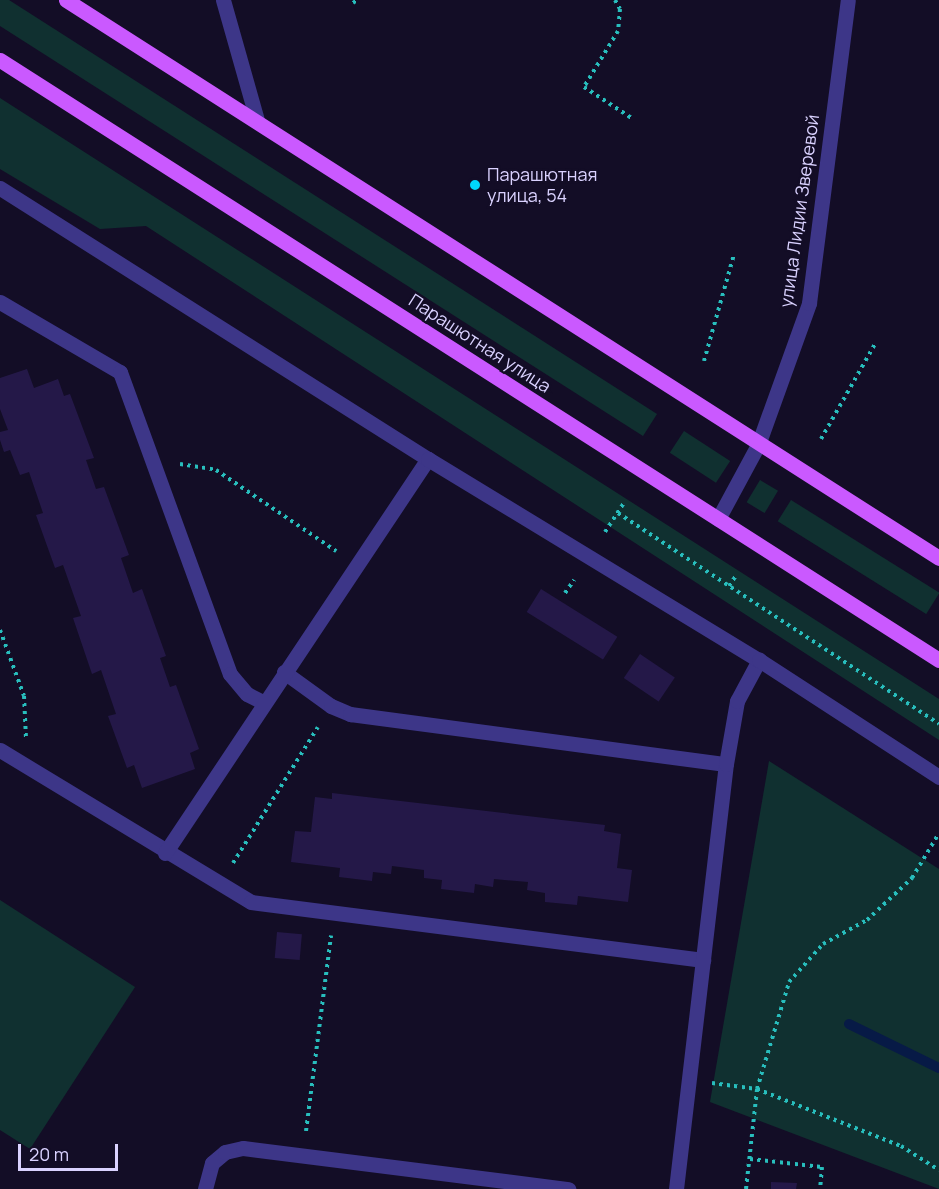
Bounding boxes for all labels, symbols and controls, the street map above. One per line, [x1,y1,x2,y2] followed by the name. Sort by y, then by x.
[775,113,823,309] street label: улица Лидии Зверевой
[487,164,597,207] place label: Парашютная улица, 54
[468,178,482,192] marker: Парашютная улица, 54
[405,289,555,397] street label: Парашютная улица
[21,1132,122,1170] scale bar
[29,1142,69,1166] text: 20 m

